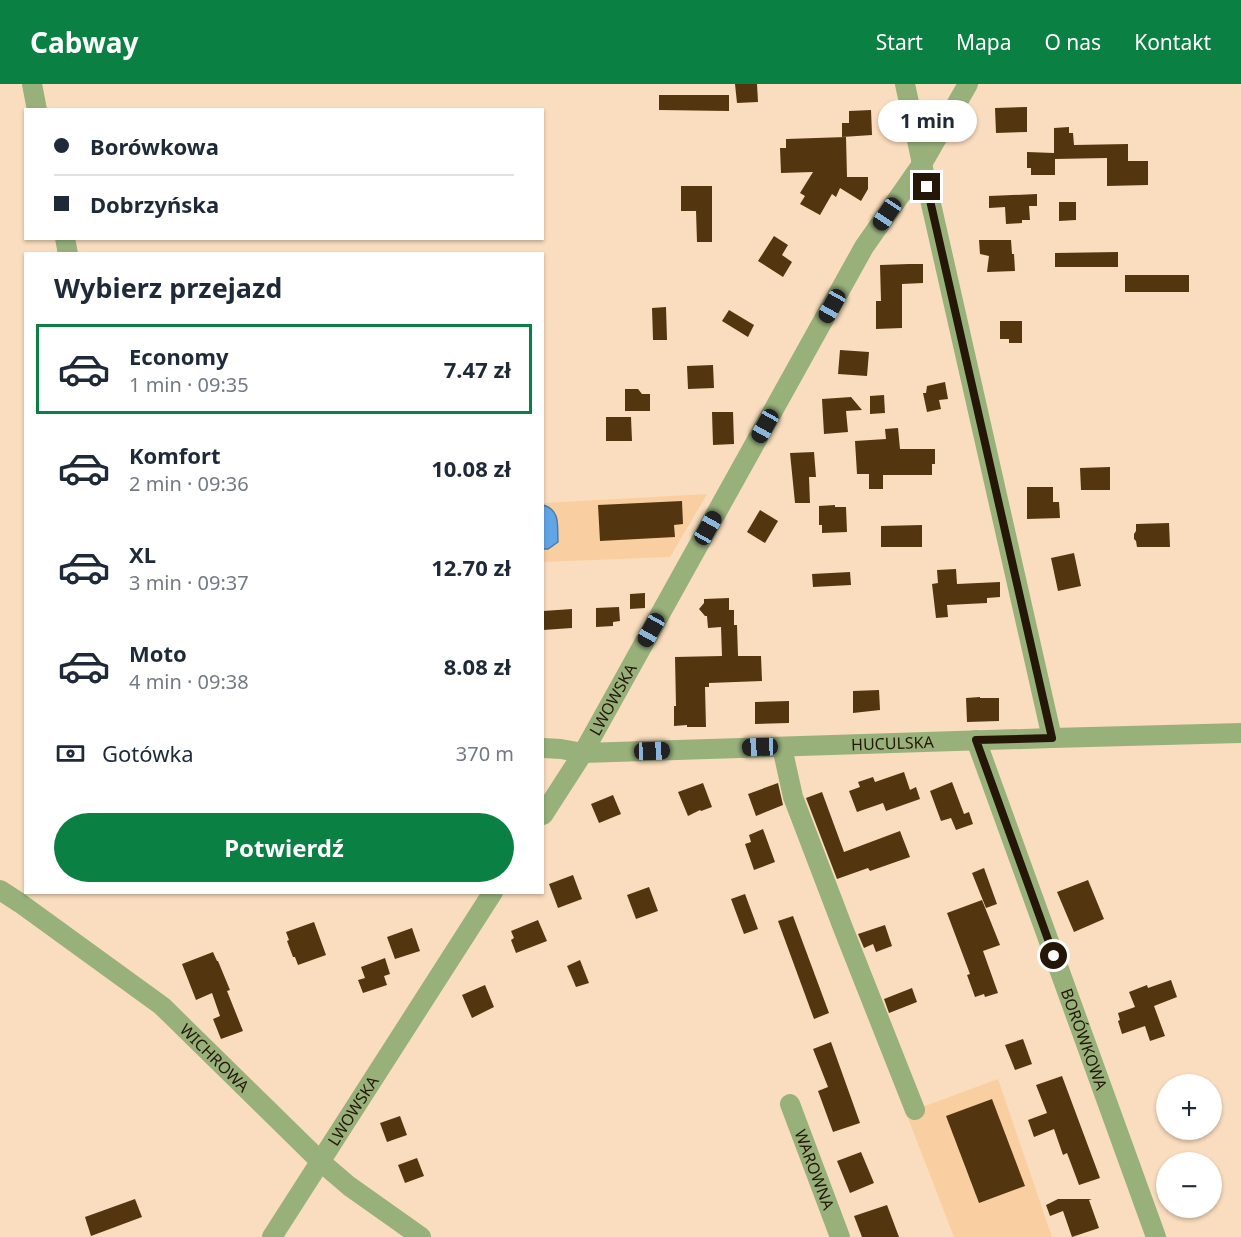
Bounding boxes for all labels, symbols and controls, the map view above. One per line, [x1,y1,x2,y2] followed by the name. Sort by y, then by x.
[30,23,139,61] text: Cabway
[876,28,923,56] text: Start
[956,28,1011,56] text: Mapa
[1044,28,1101,56] text: O nas
[1134,28,1211,56] text: Kontakt
[878,100,976,142] callout: 1 min
[900,107,955,134] text: 1 min
[90,131,219,161] text: Borówkowa
[913,173,940,200] route end
[90,189,219,219] text: Dobrzyńska
[869,194,905,234] car
[54,269,282,306] text: Wybierz przejazd
[815,286,849,326] car
[129,341,228,371] text: Economy
[57,342,111,396] icon: car
[444,354,511,384] text: 7.47 zł
[129,371,249,398] text: 1 min · 09:35
[748,406,782,446] car
[129,440,220,470] text: Komfort
[57,441,111,495] icon: car
[431,453,511,483] text: 10.08 zł
[129,470,249,497] text: 2 min · 09:36
[691,508,725,548] car
[129,539,156,569] text: XL
[57,540,111,594] icon: car
[431,552,511,582] text: 12.70 zł
[129,569,249,596] text: 3 min · 09:37
[634,610,668,650] car
[129,638,187,668] text: Moto
[57,639,111,693] icon: car
[444,651,511,681] text: 8.08 zł
[584,659,642,739] street label: LWOWSKA
[129,668,249,695] text: 4 min · 09:38
[851,731,935,755] street label: HUCULSKA
[54,737,87,770] icon: cash
[742,737,778,757] car
[102,738,194,768] text: Gotówka
[456,740,514,767] text: 370 m
[634,741,670,761] car
[54,813,514,882] button: Potwierdź
[1040,942,1067,969] route start
[1056,985,1113,1094] street label: BORÓWKOWA
[175,1019,255,1097] street label: WICHROWA
[322,1071,384,1150] street label: LWOWSKA
[1156,1074,1222,1218] map controls
[1156,1074,1222,1140] button: +
[790,1126,840,1213] street label: WAROWNA
[1156,1152,1222,1218] button: −

